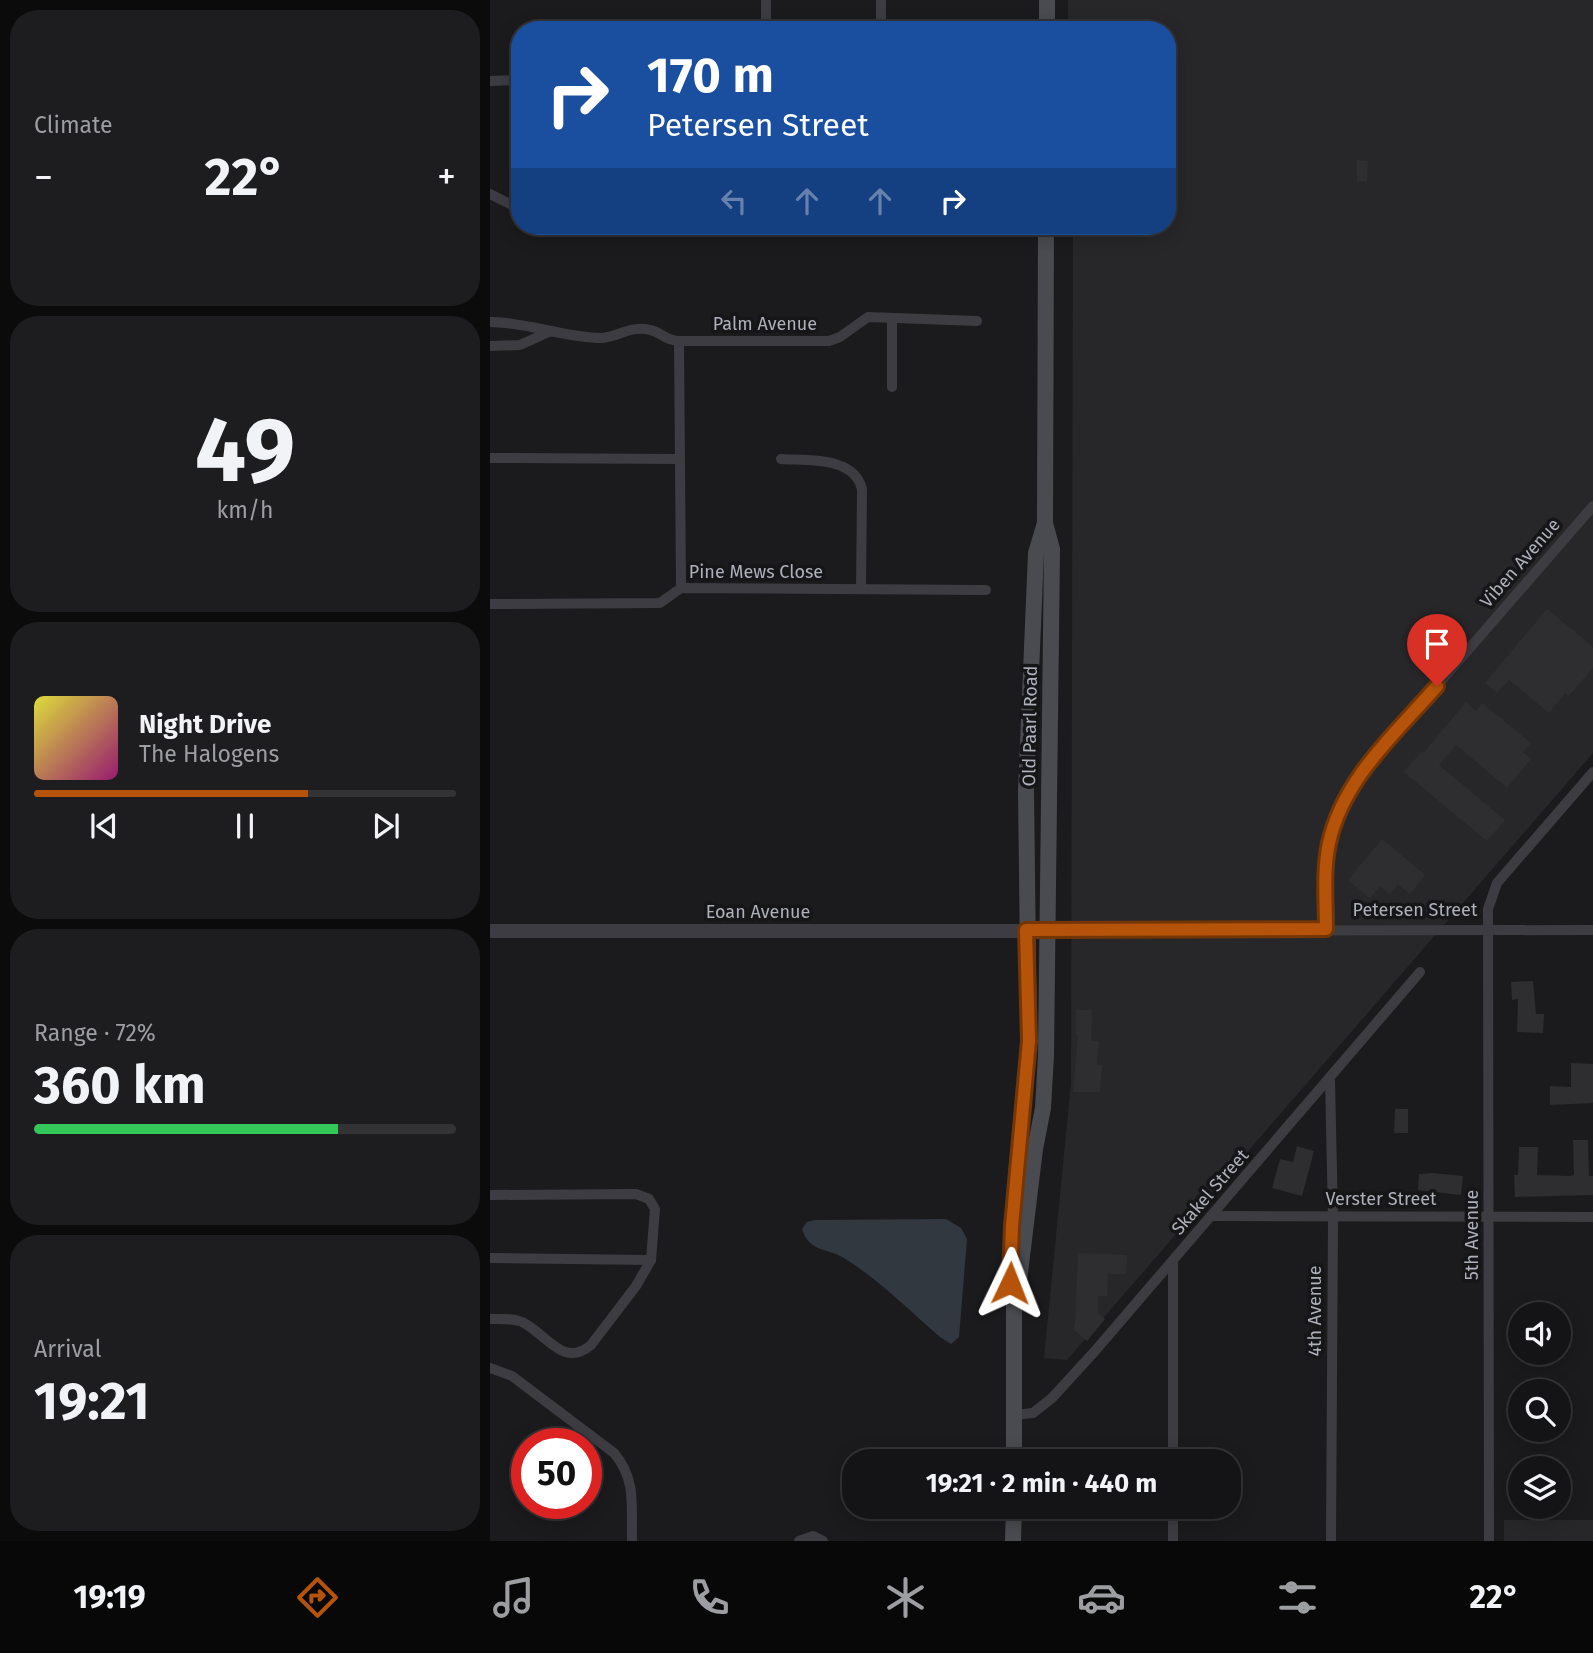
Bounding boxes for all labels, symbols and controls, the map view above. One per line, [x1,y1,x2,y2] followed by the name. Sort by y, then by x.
[647,46,774,105] text: 170 m
[532,49,623,140] icon: right
[647,106,869,144] text: Petersen Street
[34,111,113,139] text: Climate
[205,146,285,209] text: 22°
[34,154,53,200] text: −
[437,154,456,200] text: +
[715,182,753,220] icon: left
[788,182,826,220] icon: ahead
[861,182,899,220] icon: ahead
[934,182,972,220] icon: right
[713,313,817,335] street label: Palm Avenue
[195,396,295,505] text: 49
[217,496,273,524] text: km/h
[1475,514,1565,612] street label: Viben Avenue
[689,561,823,583] street label: Pine Mews Close
[1407,614,1467,686] pin
[1418,625,1456,663] icon: arrive
[1018,665,1042,787] street label: Old Paarl Road
[139,709,271,740] text: Night Drive
[139,740,279,768] text: The Halogens
[85,807,123,845] icon: previous
[226,807,264,845] icon: pause
[367,807,405,845] icon: next
[1353,899,1478,921] street label: Petersen Street
[706,901,810,923] street label: Eoan Avenue
[34,1019,156,1047] text: Range · 72%
[34,1054,206,1117] text: 360 km
[1167,1144,1253,1239] street label: Skakel Street
[1325,1188,1437,1210] street label: Verster Street
[1461,1190,1483,1280] street label: 5th Avenue
[973,1246,1047,1320] position arrow
[1304,1265,1326,1357] street label: 4th Avenue
[1508,1302,1571,1519] map controls
[1508,1302,1571,1365] button: sound
[34,1335,101,1363] text: Arrival
[34,1370,150,1433] text: 19:21
[1508,1379,1571,1442] button: search
[511,1428,602,1519] speed limit sign: 50
[1508,1456,1571,1519] button: layers
[926,1468,1157,1499] text: 19:21 · 2 min · 440 m
[293,1573,342,1622] icon: directions
[489,1573,538,1622] icon: music
[685,1573,734,1622] icon: phone
[881,1573,930,1622] icon: climate
[1077,1573,1126,1622] icon: car
[1273,1573,1322,1622] icon: filters
[74,1578,146,1616] text: 19:19
[1470,1578,1519,1616] text: 22°

